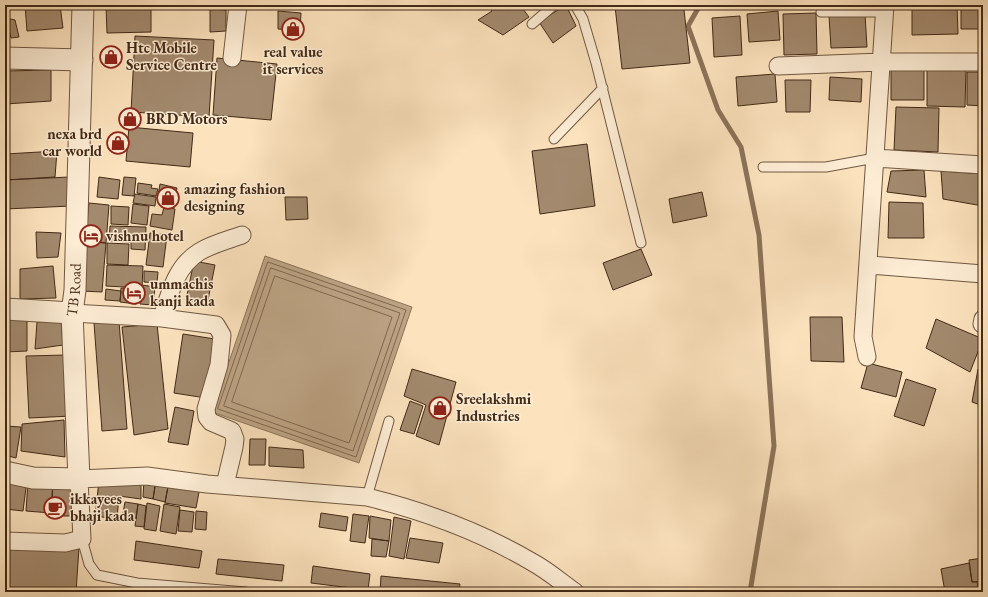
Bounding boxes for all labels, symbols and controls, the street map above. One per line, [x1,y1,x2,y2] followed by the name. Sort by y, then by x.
[280,16,306,42] shop icon: real value it services
[126,38,217,74] place label: Htc Mobile Service Centre
[263,42,323,78] place label: real value it services
[98,44,124,70] shop icon: Htc Mobile Service Centre
[117,106,143,132] shop icon: BRD Motors
[146,109,228,128] place label: BRD Motors
[43,124,103,160] place label: nexa brd car world
[105,130,131,156] shop icon: nexa brd car world
[184,179,286,215] place label: amazing fashion designing
[155,185,181,211] shop icon: amazing fashion designing
[78,223,104,249] hotel icon: vishnu hotel
[106,226,184,245] place label: vishnu hotel
[62,263,85,318] street label: TB Road
[150,274,215,310] place label: ummachis kanji kada
[121,280,147,306] hotel icon: ummachis kanji kada
[456,389,532,425] place label: Sreelakshmi Industries
[427,395,453,421] shop icon: Sreelakshmi Industries
[70,489,135,525] place label: ikkayees bhaji kada
[42,495,68,521] cafe icon: ikkayees bhaji kada

